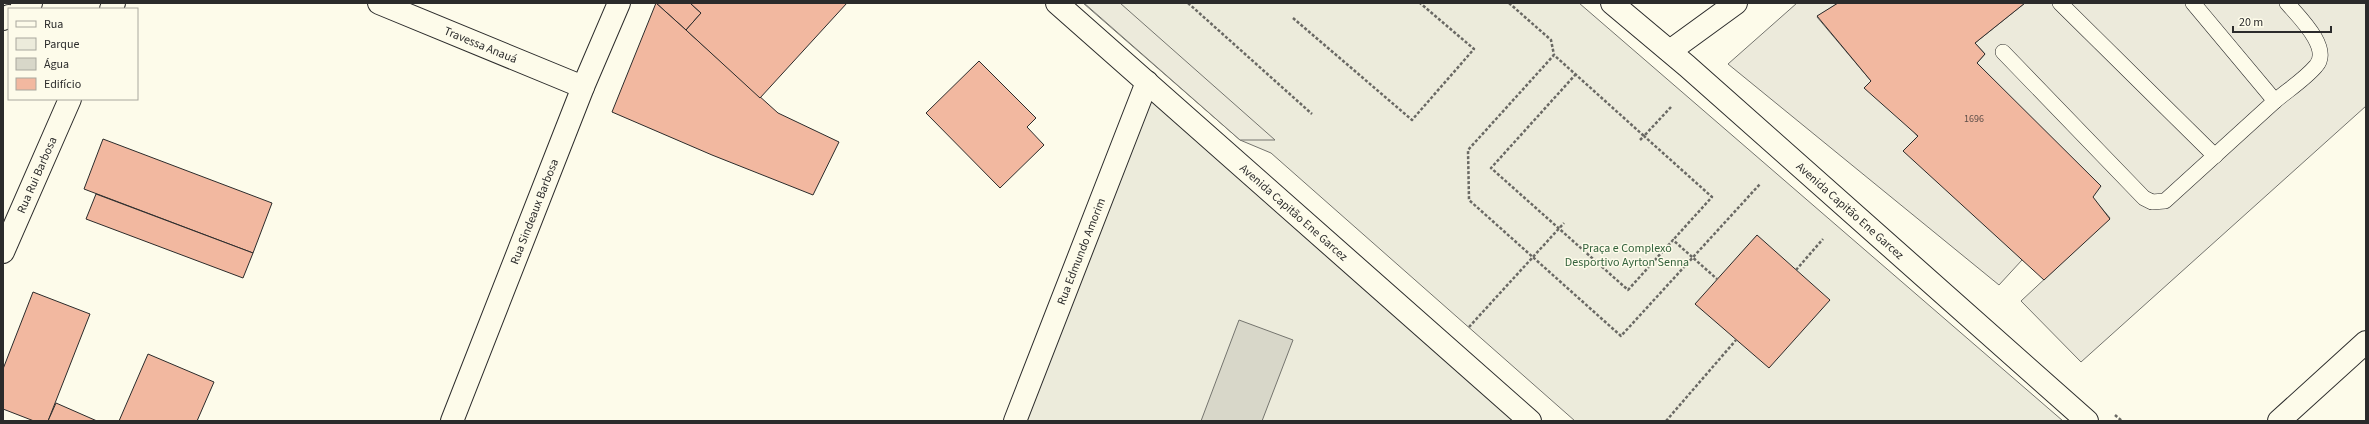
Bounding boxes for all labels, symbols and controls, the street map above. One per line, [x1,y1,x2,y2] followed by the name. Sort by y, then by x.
[8,8,138,100] legend
[2233,8,2331,34] scale bar
[2239,14,2263,31] text: 20 m
[44,16,63,33] text: Rua
[442,22,520,68] street label: Travessa Anauá
[44,36,80,53] text: Parque
[44,56,69,73] text: Água
[44,76,81,93] text: Edifício
[1964,112,1984,126] house number: 1696
[12,134,61,216] street label: Rua Rui Barbosa
[506,156,563,267] street label: Rua Sindeaux Barbosa
[1792,158,1908,263] street label: Avenida Capitão Ene Garcez
[1236,160,1352,265] street label: Avenida Capitão Ene Garcez
[1053,195,1110,307] street label: Rua Edmundo Amorim
[1565,240,1689,271] park label: Praça e Complexo Desportivo Ayrton Senna

